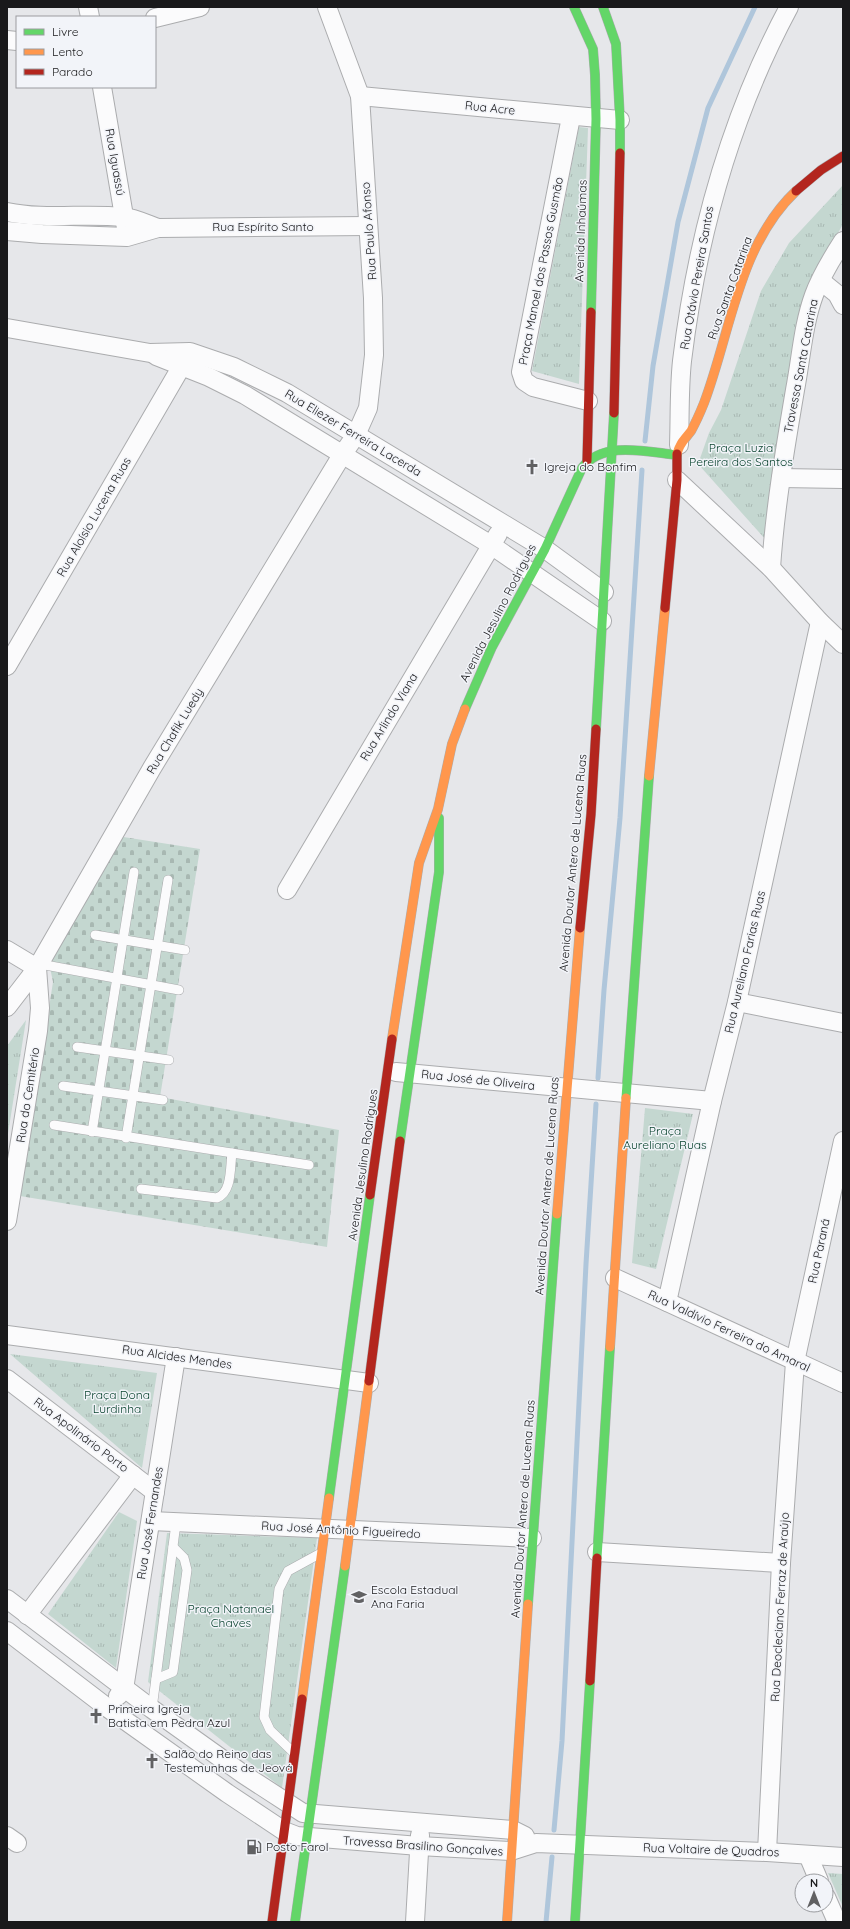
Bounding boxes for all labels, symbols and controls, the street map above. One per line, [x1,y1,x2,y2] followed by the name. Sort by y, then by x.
[16,16,156,88] legend
[52,24,79,39] text: Livre
[52,44,83,59] text: Lento
[52,64,93,79] text: Parado
[464,97,516,118] street label: Rua Acre
[102,127,129,197] street label: Rua Iguassú
[515,176,566,366] street label: Praça Manoel dos Passos Gusmão
[571,179,590,282] street label: Avenida Inhaúmas
[358,182,379,281] street label: Rua Paulo Afonso
[676,205,717,351] street label: Rua Otávio Pereira Santos
[212,219,314,234] street label: Rua Espírito Santo
[704,234,755,341] street label: Rua Santa Catarina
[780,297,821,434] street label: Travessa Santa Catarina
[282,386,424,479] street label: Rua Eliezer Ferreira Lacerda
[689,440,793,469] park label: Praça Luzia Pereira dos Santos
[53,454,134,579] street label: Rua Aloísio Lucena Ruas
[523,458,541,476] church icon: Igreja do Bonfim
[544,459,637,474] place label: Igreja do Bonfim
[456,541,539,684] street label: Avenida Jesulino Rodrigues
[356,670,421,763] street label: Rua Arlindo Viana
[143,685,206,777] street label: Rua Chafik Luedy
[555,753,590,973] street label: Avenida Doutor Antero de Lucena Ruas
[721,889,768,1035] street label: Rua Aureliano Farias Ruas
[13,1046,42,1144] street label: Rua do Cemitério
[420,1066,536,1093] street label: Rua José de Oliveira
[531,1076,562,1296] street label: Avenida Doutor Antero de Lucena Ruas
[344,1088,381,1242] street label: Avenida Jesulino Rodrigues
[623,1123,707,1152] park label: Praça Aureliano Ruas
[804,1217,833,1285] street label: Rua Paraná
[646,1286,813,1375] street label: Rua Valdívio Ferreira do Amaral
[121,1341,233,1372] street label: Rua Alcides Mendes
[84,1387,150,1416] park label: Praça Dona Lurdinha
[31,1394,132,1475] street label: Rua Apolinário Porto
[507,1399,538,1619] street label: Avenida Doutor Antero de Lucena Ruas
[133,1465,166,1580] street label: Rua José Fernandes
[767,1512,792,1702] street label: Rua Deocleciano Ferraz de Araújo
[261,1518,421,1541] street label: Rua José Antônio Figueiredo
[371,1582,458,1611] place label: Escola Estadual Ana Faria
[350,1588,368,1606] school or university icon: Escola Estadual Ana Faria
[188,1601,274,1630] park label: Praça Natanael Chaves
[108,1701,230,1730] place label: Primeira Igreja Batista em Pedra Azul
[87,1707,105,1725] church icon: Primeira Igreja Batista em Pedra Azul
[164,1746,292,1775] place label: Salão do Reino das Testemunhas de Jeová
[143,1752,161,1770] church icon: Salão do Reino das Testemunhas de Jeová
[342,1832,504,1859] street label: Travessa Brasilino Gonçalves
[245,1838,263,1856] fuel station icon: Posto Farol
[266,1839,329,1854] place label: Posto Farol
[643,1840,780,1859] street label: Rua Voltaire de Quadros
[794,1873,834,1913] north arrow
[810,1876,818,1890] text: N

